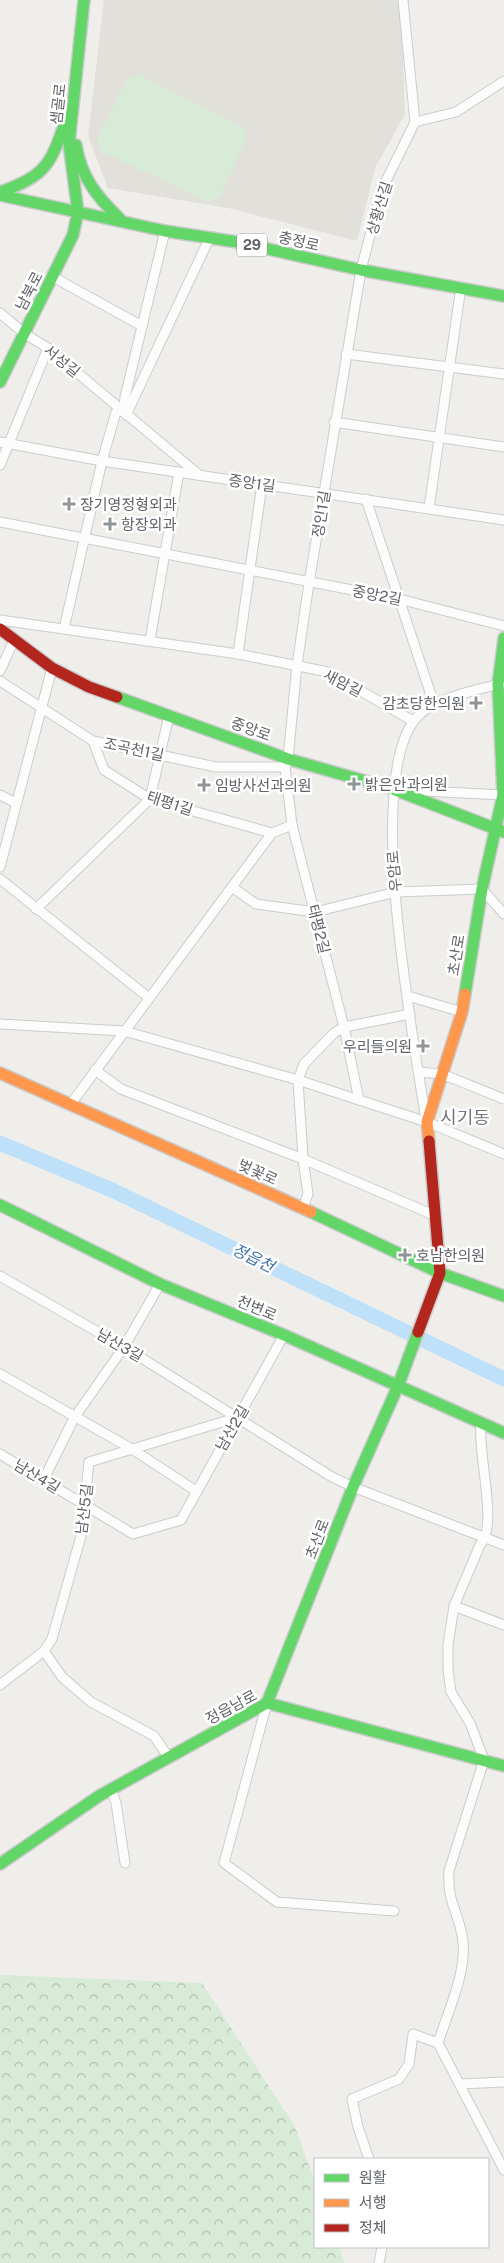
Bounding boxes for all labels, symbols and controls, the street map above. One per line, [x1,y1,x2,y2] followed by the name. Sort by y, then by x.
[47,83,69,125] street label: 샘골로
[363,179,395,237] street label: 상황산길
[277,228,321,254] street label: 충정로
[237,234,267,256] road number: 29
[12,269,46,313] street label: 남북로
[41,341,83,381] street label: 서성길
[227,471,277,495] street label: 중앙1길
[309,489,333,539] street label: 정인1길
[80,496,177,513] place label: 장기영정형외과
[62,497,76,511] marker: 장기영정형외과
[121,516,176,533] place label: 항장외과
[103,517,117,531] marker: 항장외과
[351,582,403,608] street label: 중앙2길
[321,666,365,700] street label: 새암길
[382,695,465,712] place label: 감초당한의원
[469,696,483,710] marker: 감초당한의원
[229,714,273,744] street label: 중앙로
[102,734,166,764] street label: 조곡천1길
[365,776,448,793] place label: 밝은안과의원
[215,777,312,794] place label: 임방사선과의원
[347,777,361,791] marker: 밝은안과의원
[197,778,211,792] marker: 임방사선과의원
[145,788,195,818] street label: 태평1길
[384,850,404,892] street label: 우암로
[305,903,333,955] street label: 태평2길
[444,933,468,977] street label: 초산로
[343,1038,412,1055] place label: 우리들의원
[416,1039,430,1053] marker: 우리들의원
[440,1107,490,1128] district label: 시기동
[236,1156,280,1188] street label: 벚꽃로
[229,1240,279,1277] water label: 정읍천
[416,1247,485,1264] place label: 호남한의원
[398,1248,412,1262] marker: 호남한의원
[235,1292,279,1324] street label: 천변로
[94,1325,146,1365] street label: 남산3길
[212,1402,252,1454] street label: 남산2길
[11,1456,63,1496] street label: 남산4길
[72,1483,96,1535] street label: 남산5길
[302,1517,332,1561] street label: 초산로
[203,1687,259,1727] street label: 정읍남로
[314,2158,489,2248] legend
[359,2169,387,2186] text: 원활
[359,2194,387,2211] text: 서행
[359,2219,387,2236] text: 정체

